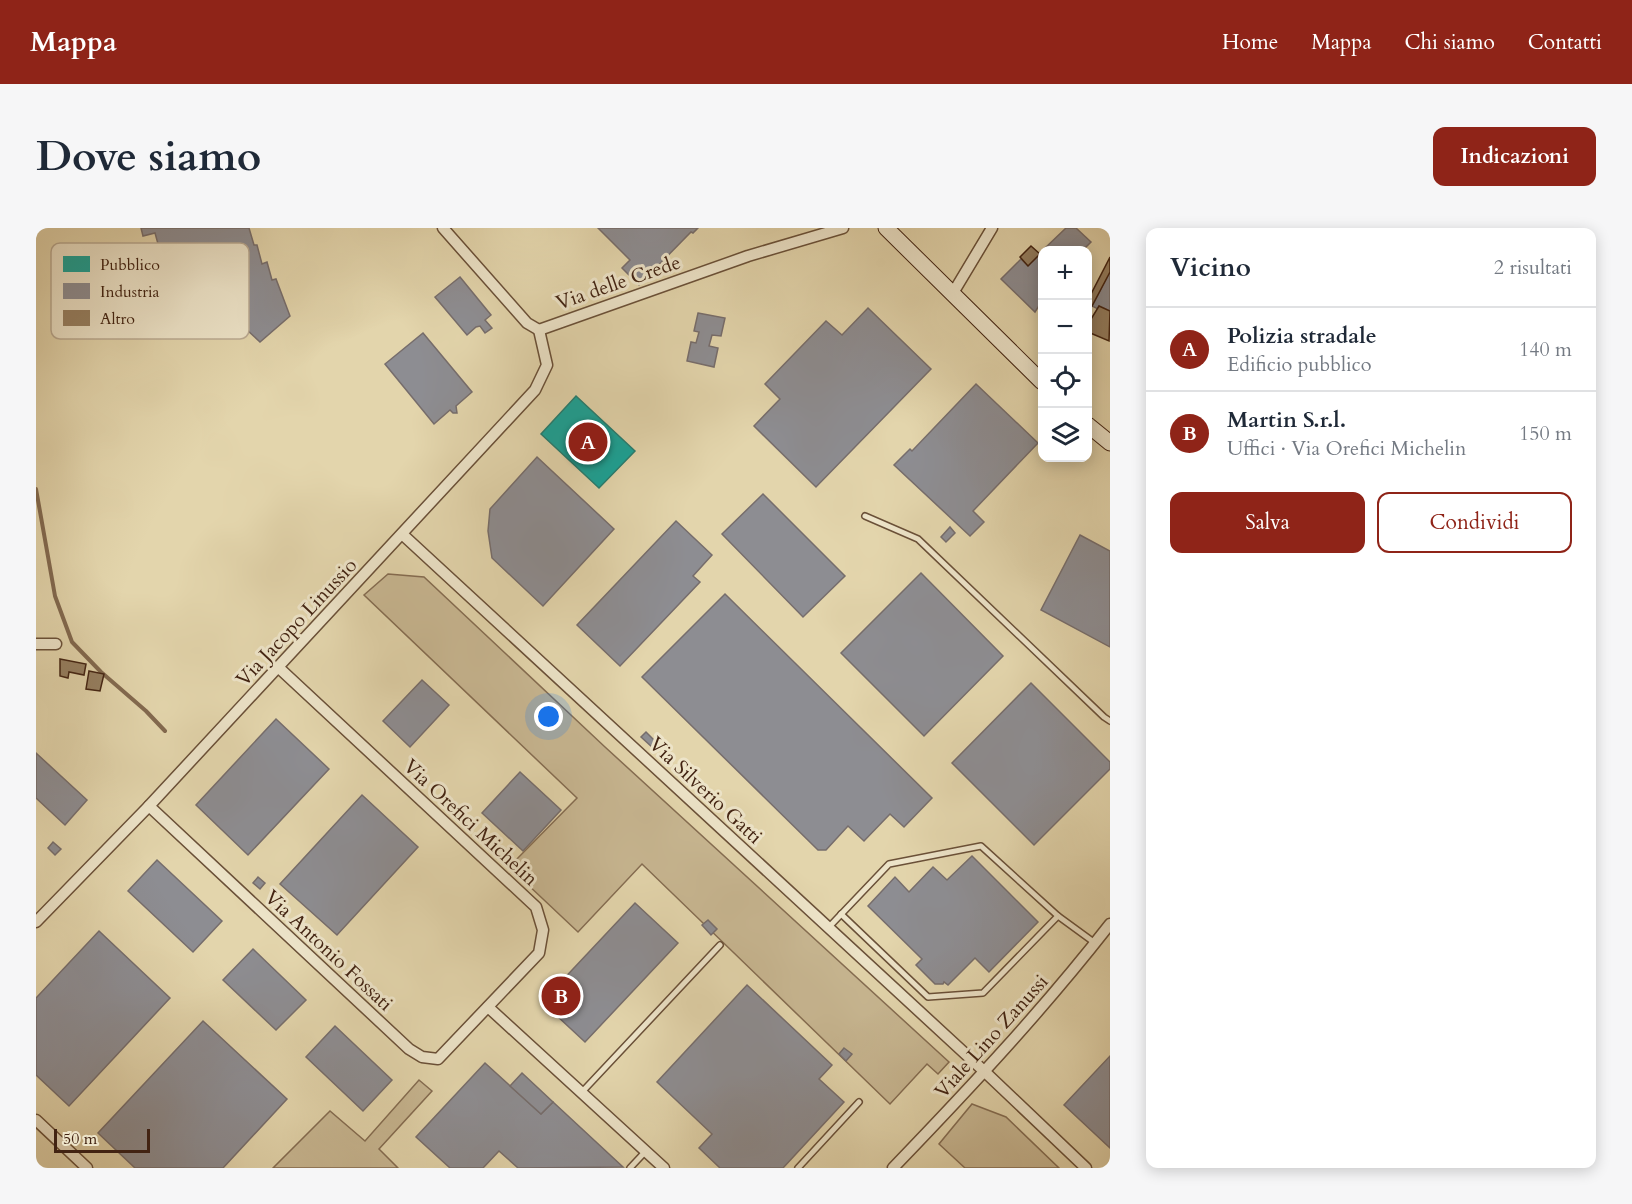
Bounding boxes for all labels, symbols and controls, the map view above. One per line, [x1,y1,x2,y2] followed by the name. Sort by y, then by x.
[30,23,117,61] text: Mappa
[1222,28,1278,57] text: Home
[1311,28,1372,57] text: Mappa
[1405,28,1495,57] text: Chi siamo
[1528,28,1602,57] text: Contatti
[1433,127,1596,186] button: Indicazioni
[36,128,261,185] text: Dove siamo
[51,243,249,339] legend
[1038,246,1092,462] map controls
[1038,246,1092,300] button: +
[552,249,684,316] street label: Via delle Crede
[1170,250,1251,285] text: Vicino
[100,254,160,276] text: Pubblico
[1494,254,1572,281] text: 2 risultati
[100,281,160,303] text: Industria
[1038,300,1092,354] button: −
[100,308,135,330] text: Altro
[1227,321,1377,351] text: Polizia stradale
[1182,336,1197,363] text: A
[1519,336,1572,363] text: 140 m
[1227,351,1372,378] text: Edificio pubblico
[1038,354,1092,408] button: locate
[1227,405,1346,435] text: Martin S.r.l.
[1038,408,1092,462] button: layers
[568,420,608,464] pin: A
[1182,420,1197,447] text: B
[1519,420,1572,447] text: 150 m
[1227,435,1466,462] text: Uffici · Via Orefici Michelin
[1170,492,1365,553] button: Salva
[1377,492,1572,553] button: Condividi
[230,552,363,692] street label: Via Jacopo Linussio
[534,702,563,731] your location
[643,731,769,850] street label: Via Silverio Gatti
[397,753,544,892] street label: Via Orefici Michelin
[259,884,399,1017] street label: Via Antonio Fossati
[928,968,1055,1104] street label: Viale Lino Zanussi
[542,974,580,1018] pin: B
[54,1126,150,1154] scale bar
[63,1128,97,1150] text: 50 m

